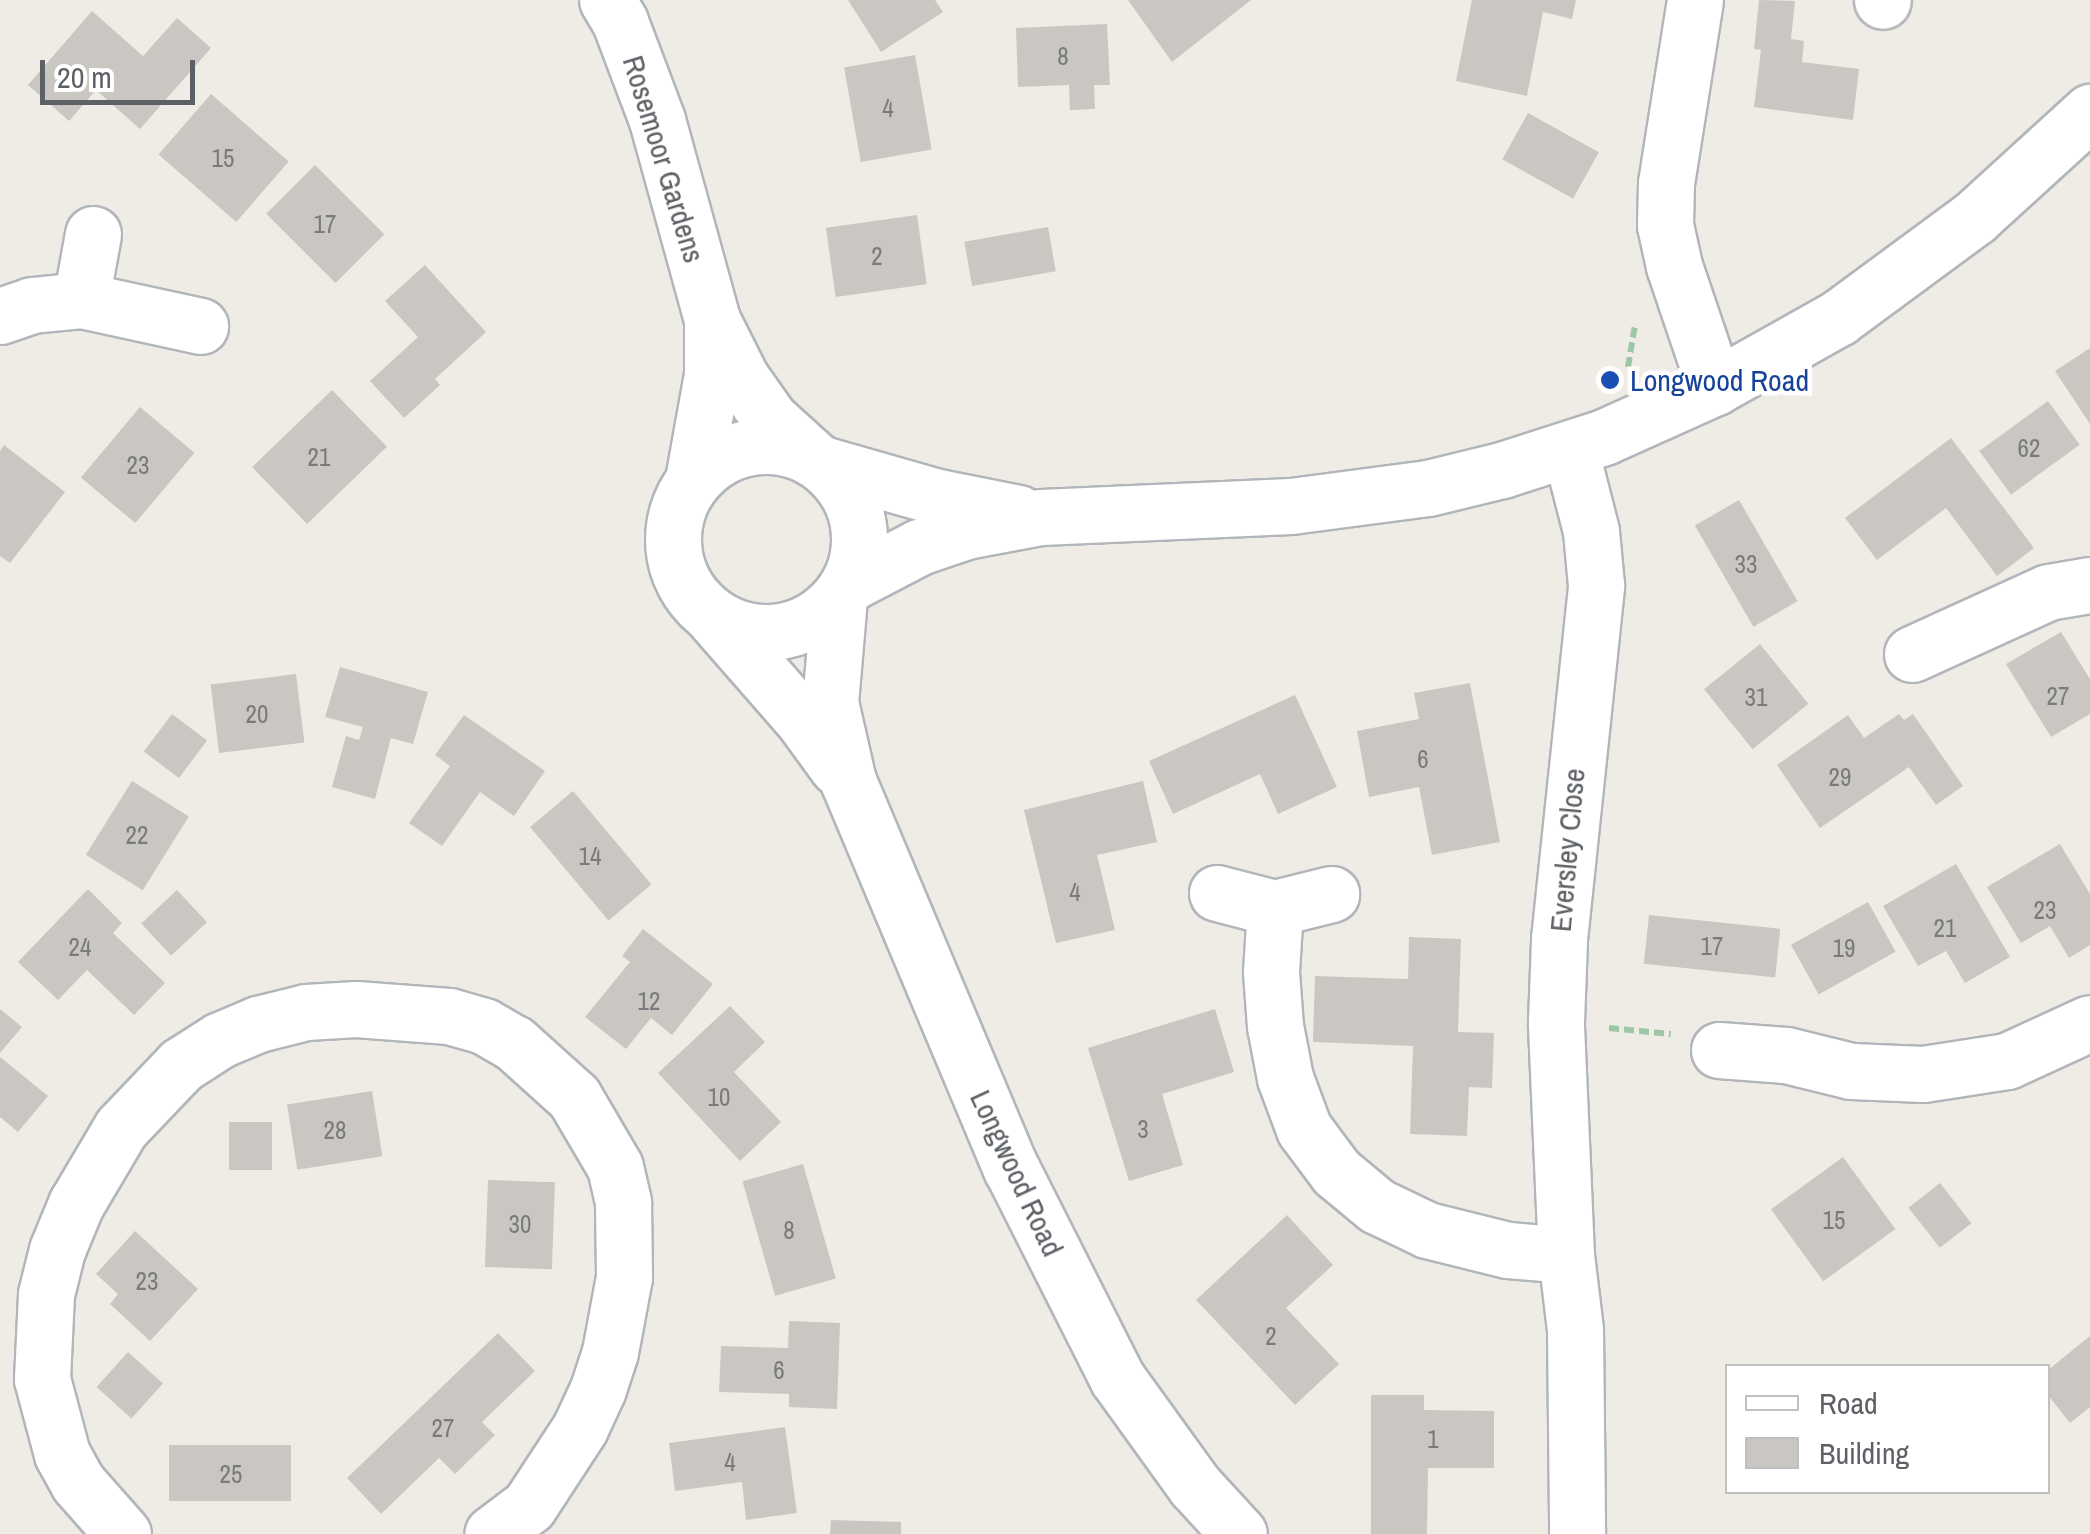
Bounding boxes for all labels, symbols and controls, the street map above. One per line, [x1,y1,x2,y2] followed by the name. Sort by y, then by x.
[45,40,200,102] scale bar
[1057,41,1069,71] house number: 8
[615,51,713,267] street label: Rosemoor Gardens
[57,57,112,97] text: 20 m
[882,93,894,123] house number: 4
[212,143,234,173] house number: 15
[314,209,336,239] house number: 17
[871,241,883,271] house number: 2
[1630,362,1809,398] place label: Longwood Road
[1599,369,1621,391] marker: Longwood Road
[2018,433,2040,463] house number: 62
[308,442,330,472] house number: 21
[127,450,149,480] house number: 23
[1735,549,1757,579] house number: 33
[2047,681,2069,711] house number: 27
[1745,682,1767,712] house number: 31
[246,699,268,729] house number: 20
[1417,744,1429,774] house number: 6
[1829,762,1851,792] house number: 29
[1542,767,1592,933] street label: Eversley Close
[126,820,148,850] house number: 22
[579,841,601,871] house number: 14
[1069,877,1081,907] house number: 4
[2034,895,2056,925] house number: 23
[1934,913,1956,943] house number: 21
[1701,931,1723,961] house number: 17
[69,932,91,962] house number: 24
[1833,933,1855,963] house number: 19
[638,986,660,1016] house number: 12
[708,1082,730,1112] house number: 10
[963,1084,1071,1262] street label: Longwood Road
[1137,1114,1149,1144] house number: 3
[324,1115,346,1145] house number: 28
[1823,1205,1845,1235] house number: 15
[509,1209,531,1239] house number: 30
[783,1215,795,1245] house number: 8
[136,1266,158,1296] house number: 23
[1265,1321,1277,1351] house number: 2
[773,1355,785,1385] house number: 6
[1725,1364,2050,1494] legend
[1819,1383,1878,1423] text: Road
[432,1413,454,1443] house number: 27
[1427,1424,1439,1454] house number: 1
[1819,1433,1909,1473] text: Building
[724,1447,736,1477] house number: 4
[220,1459,242,1489] house number: 25

